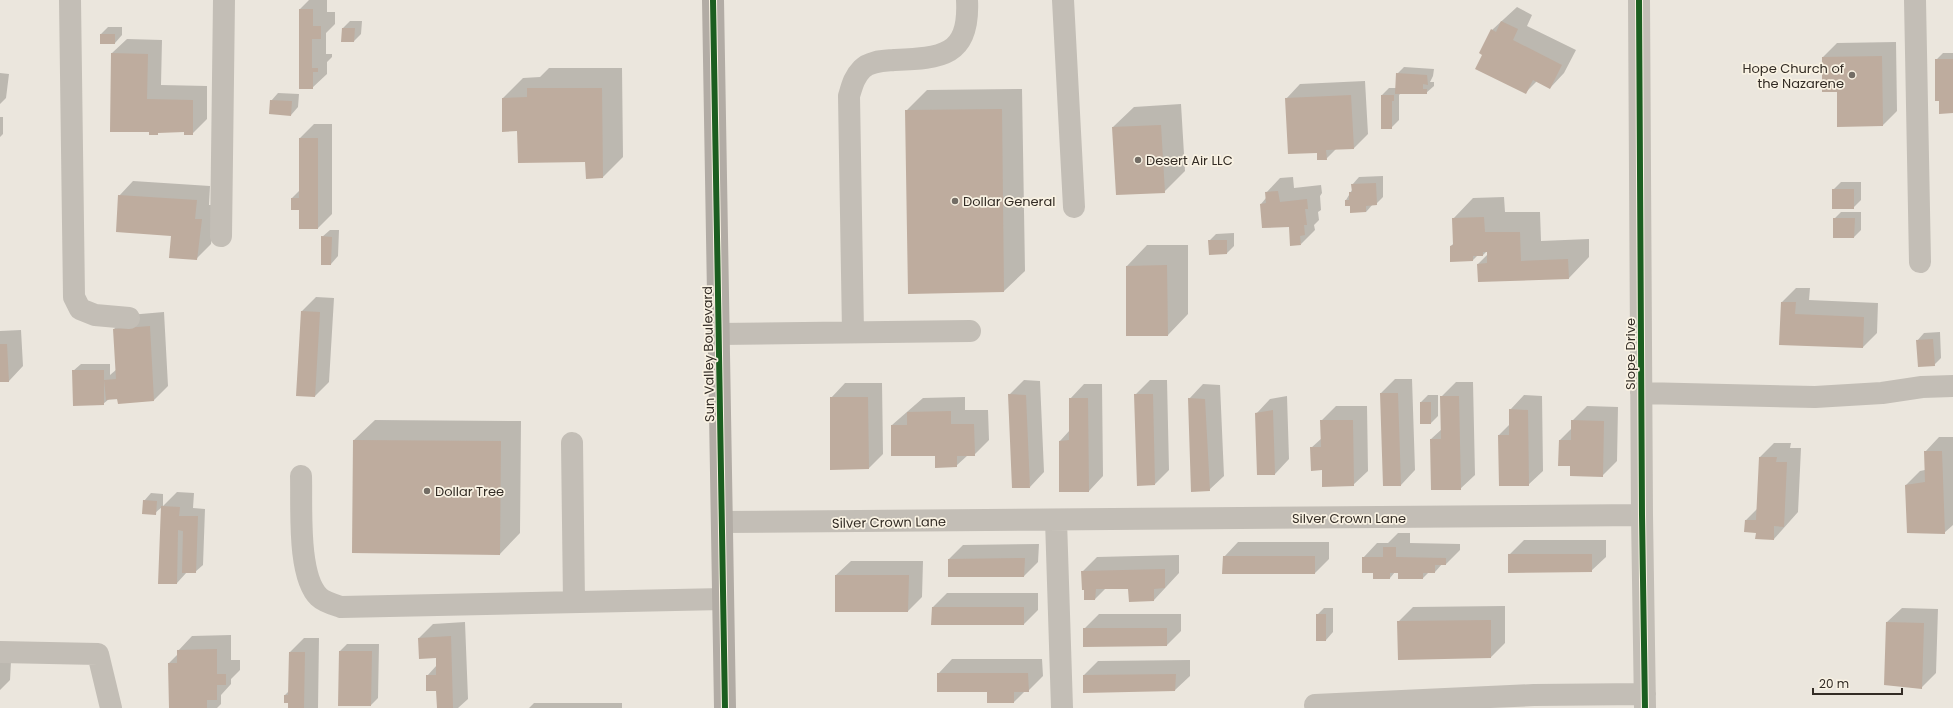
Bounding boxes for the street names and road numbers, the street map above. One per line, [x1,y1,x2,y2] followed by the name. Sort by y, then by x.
[698,286,719,422] street label: Sun Valley Boulevard
[1621,318,1640,390] street label: Slope Drive
[1292,509,1406,528] street label: Silver Crown Lane
[832,512,946,533] street label: Silver Crown Lane

